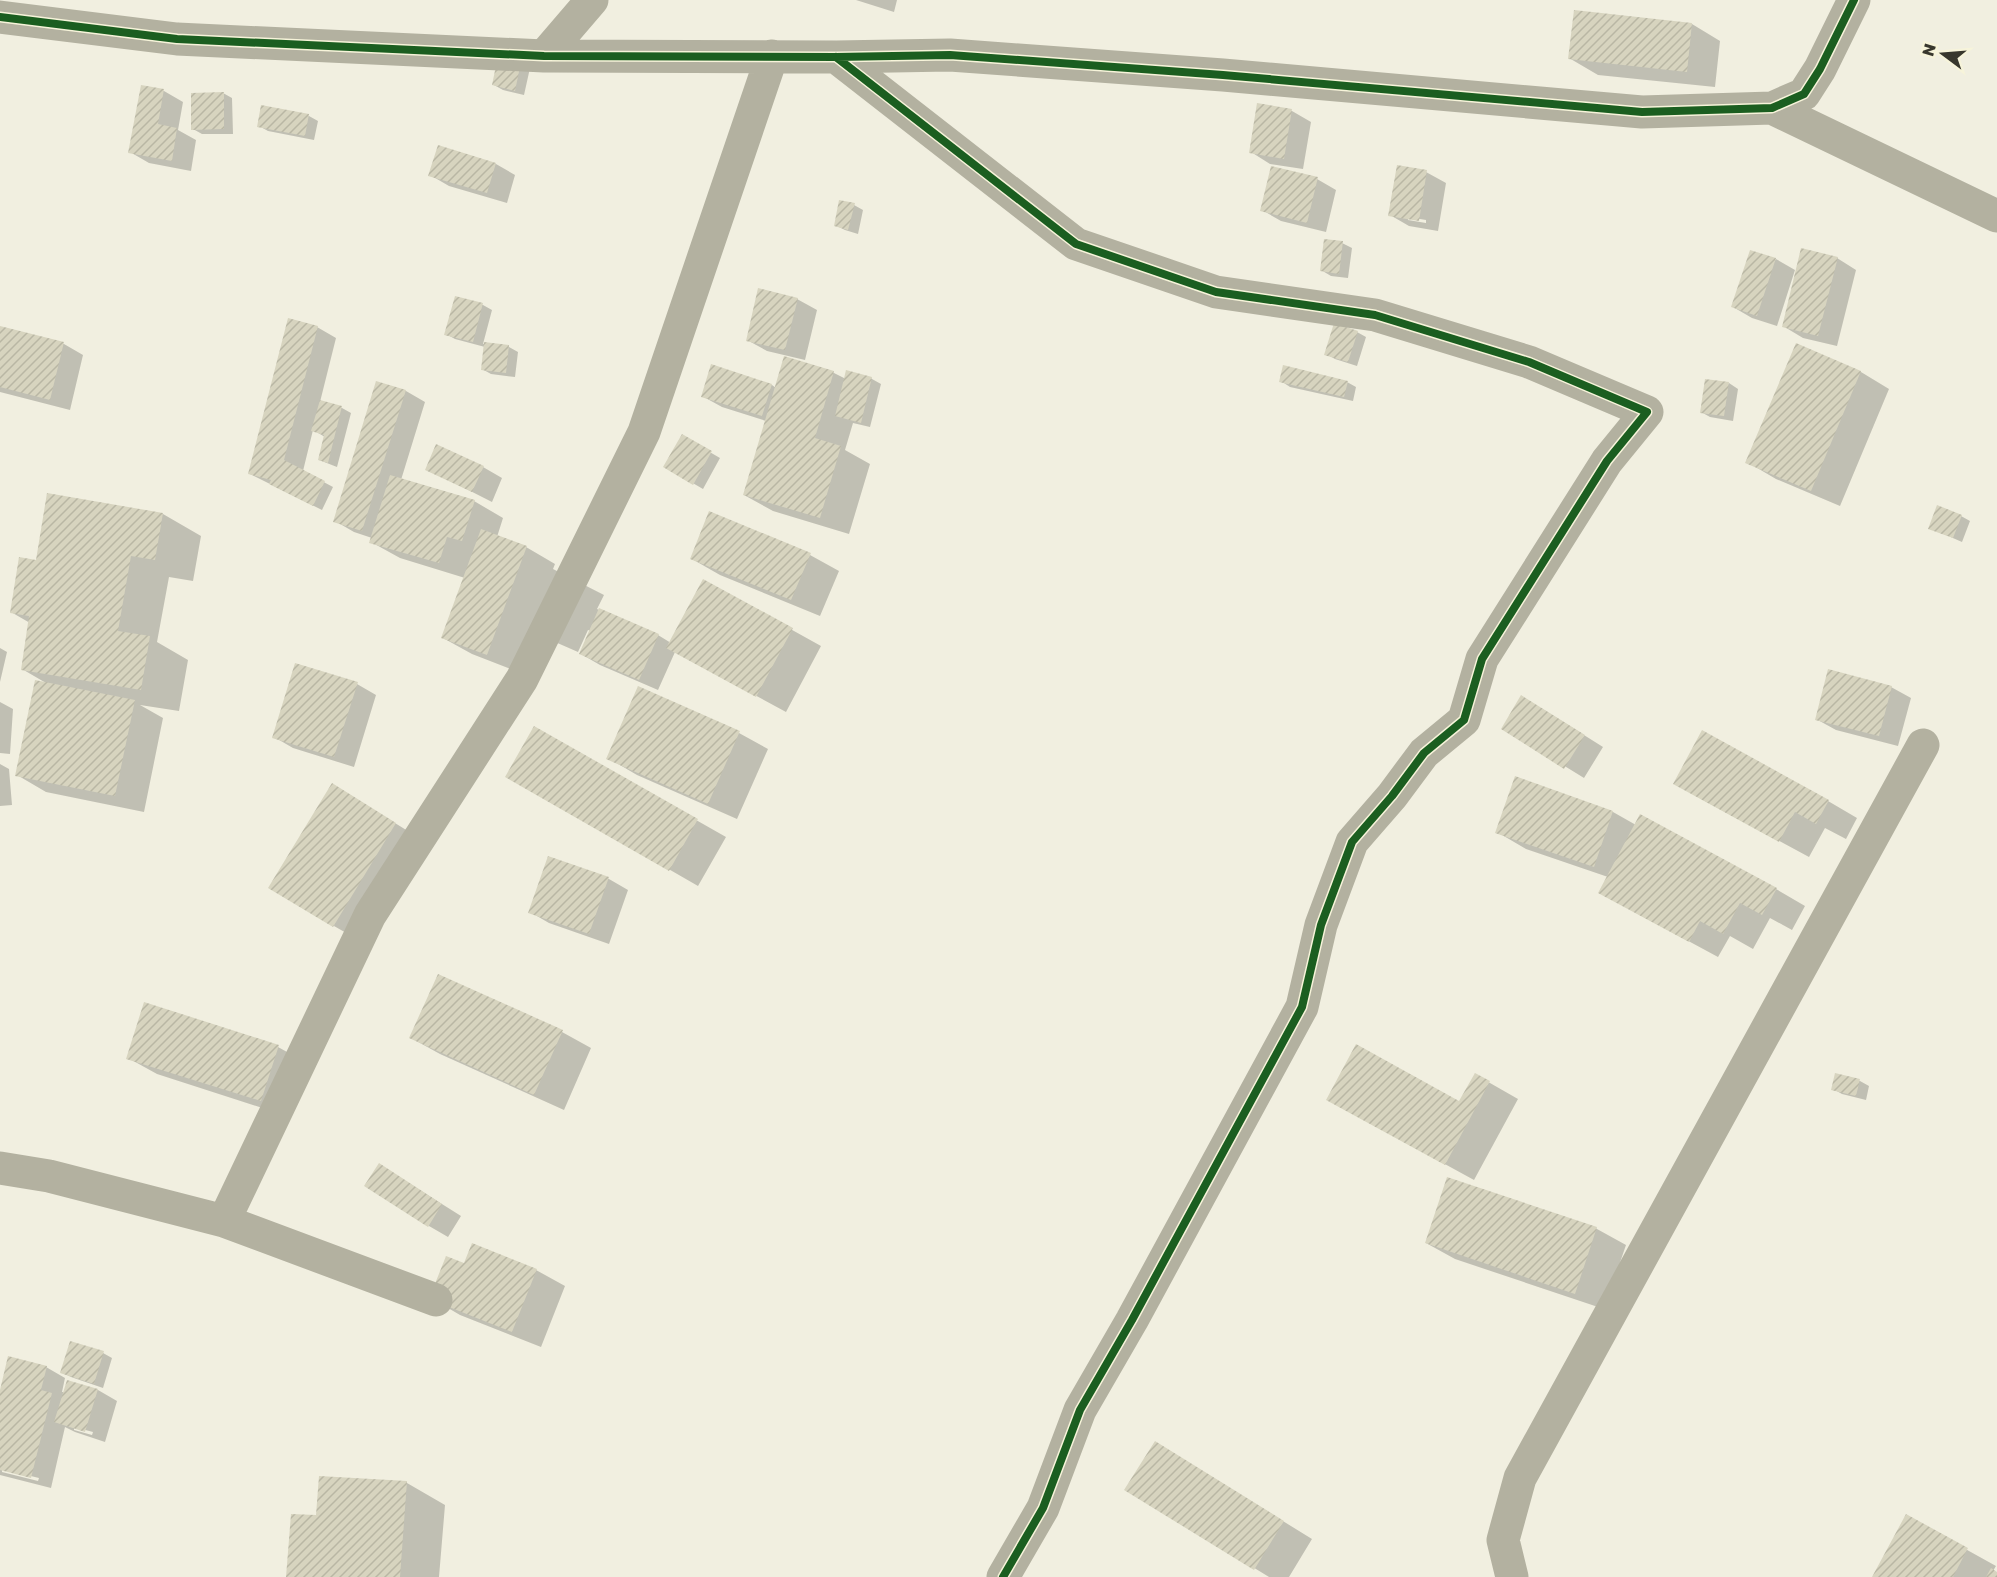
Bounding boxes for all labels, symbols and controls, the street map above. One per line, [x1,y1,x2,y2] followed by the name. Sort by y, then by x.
[1913,24,1973,84] north arrow
[1917,41,1940,58] text: N

